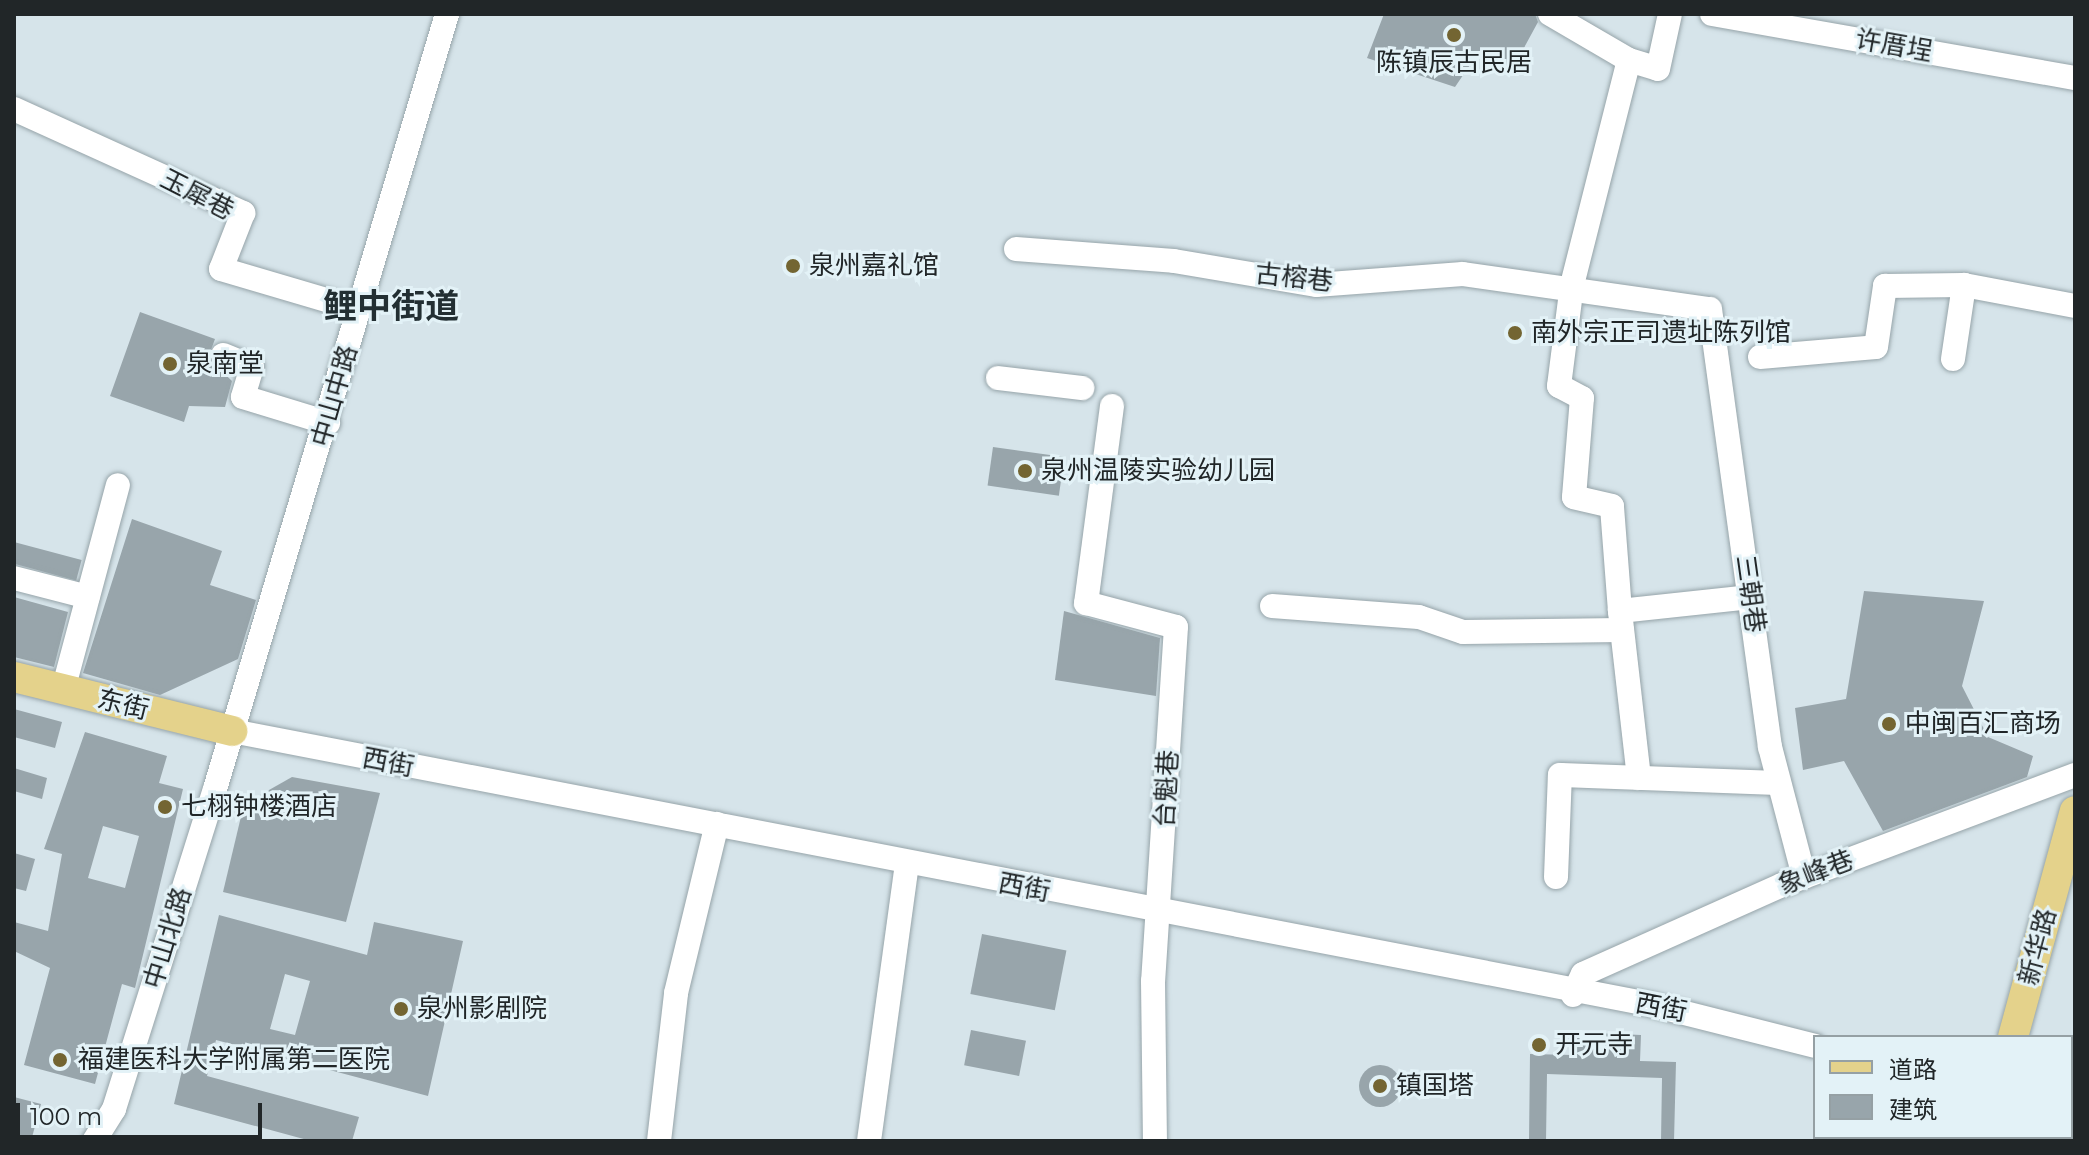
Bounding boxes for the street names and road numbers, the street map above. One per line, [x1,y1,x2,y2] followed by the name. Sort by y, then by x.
[1853,24,1935,68] street label: 许厝埕
[155,163,239,227] street label: 玉犀巷
[1254,258,1334,298] street label: 古榕巷
[306,342,364,450] street label: 中山中路
[1729,553,1771,635] street label: 三朝巷
[94,684,152,726] street label: 东街
[360,743,416,783] street label: 西街
[1149,749,1185,829] street label: 台魁巷
[1774,844,1858,902] street label: 象峰巷
[996,868,1052,908] street label: 西街
[138,884,198,992] street label: 中山北路
[2013,905,2063,989] street label: 新华路
[1633,988,1689,1028] street label: 西街

